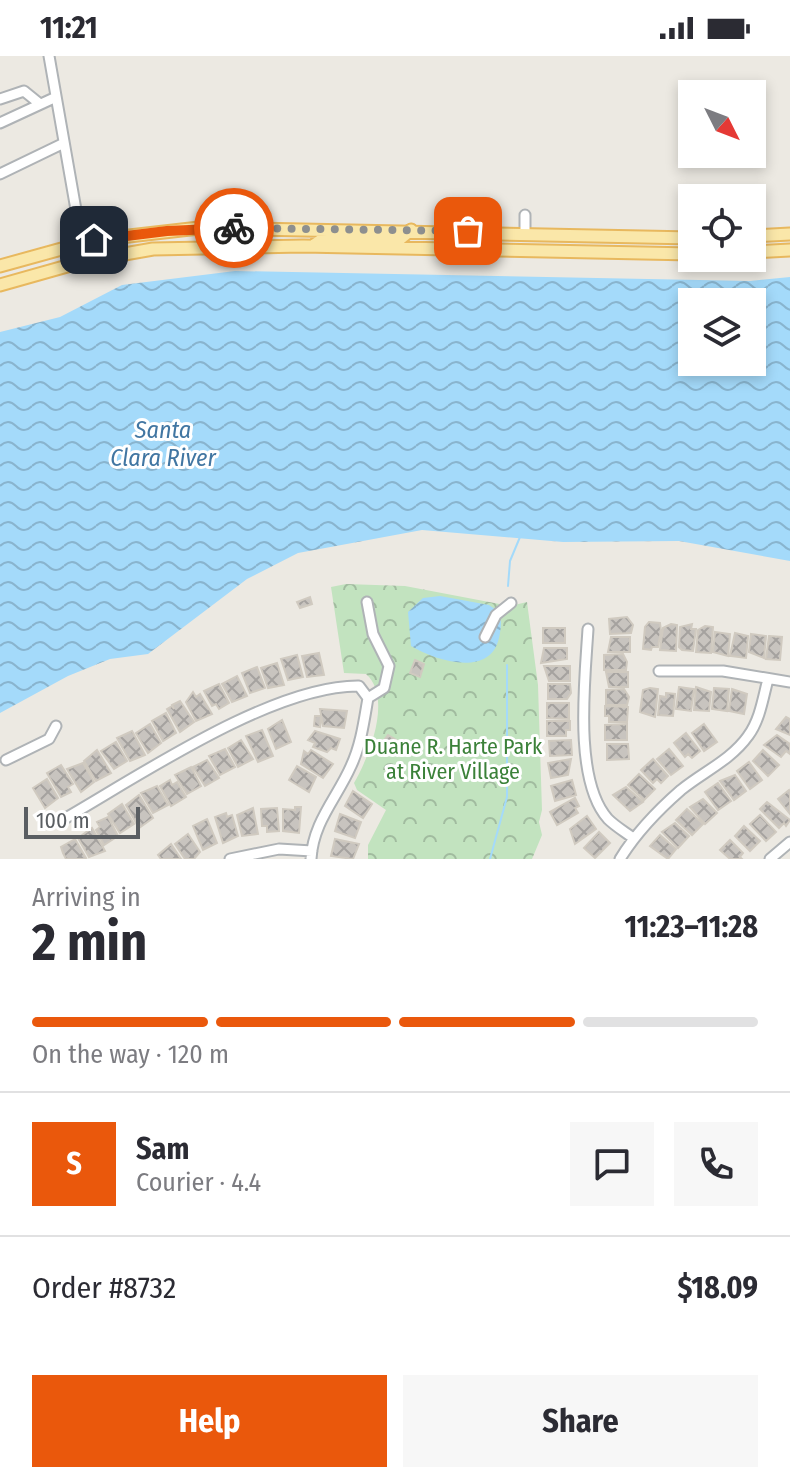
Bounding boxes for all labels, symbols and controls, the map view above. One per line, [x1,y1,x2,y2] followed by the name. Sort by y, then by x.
[40,10,98,46] text: 11:21
[678,80,766,168] north arrow
[678,80,766,376] map controls
[678,184,766,272] button: locate
[194,188,274,268] courier
[434,197,502,265] pin
[60,206,128,274] pin
[212,206,256,250] icon: bike
[446,209,490,253] icon: bag
[72,218,116,262] icon: home
[678,288,766,376] button: layers
[110,416,216,472] water label: Santa Clara River
[364,733,543,785] park label: Duane R. Harte Park at River Village
[24,803,140,839] scale bar
[36,807,90,834] text: 100 m
[32,882,141,913] text: Arriving in
[625,909,758,945] text: 11:23–11:28
[32,911,147,974] text: 2 min
[32,1039,229,1070] text: On the way · 120 m
[570,1122,654,1206] button: chat
[674,1122,758,1206] button: phone
[136,1131,189,1167] text: Sam
[66,1146,82,1182] text: S
[136,1167,261,1198] text: Courier · 4.4
[32,1270,176,1306] text: Order #8732
[678,1270,758,1306] text: $18.09
[32,1375,387,1467] button: Help
[403,1375,758,1467] button: Share

